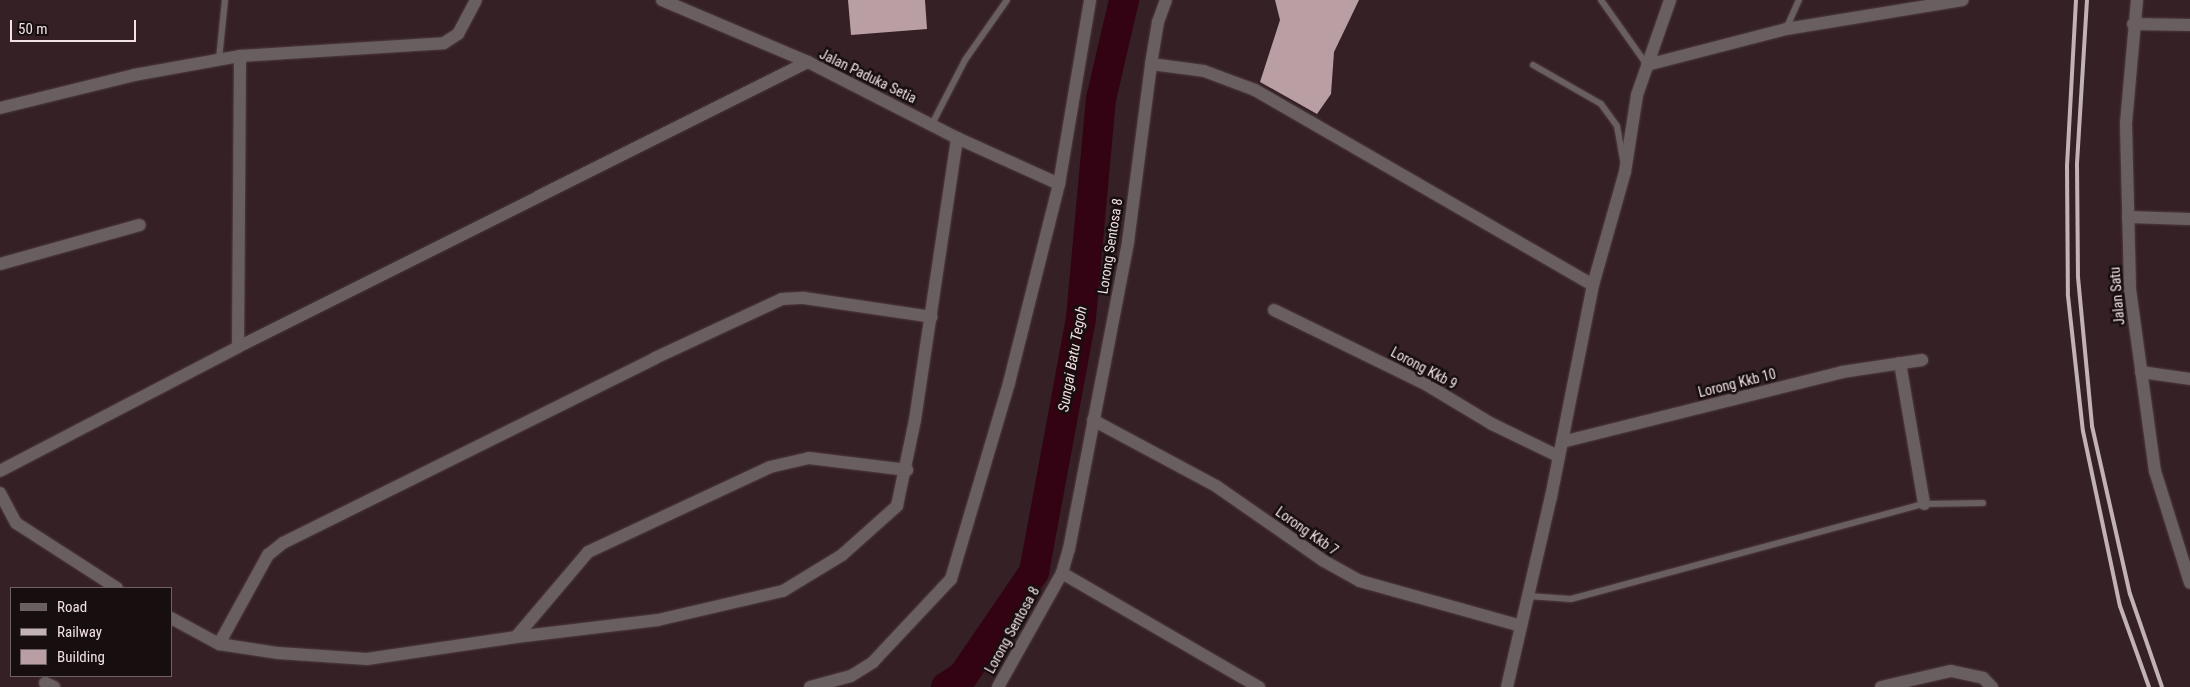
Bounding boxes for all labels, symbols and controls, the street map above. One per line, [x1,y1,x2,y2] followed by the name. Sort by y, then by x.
[12,10,139,42] scale bar
[18,20,48,38] text: 50 m
[817,45,919,107] street label: Jalan Paduka Setia
[1094,197,1126,295] street label: Lorong Sentosa 8
[2106,266,2128,326] street label: Jalan Satu
[1055,305,1091,413] water label: Sungai Batu Tegoh
[1388,344,1460,392] street label: Lorong Kkb 9
[1696,365,1778,401] street label: Lorong Kkb 10
[1272,503,1342,559] street label: Lorong Kkb 7
[981,584,1043,676] street label: Lorong Sentosa 8
[10,587,172,677] legend
[57,598,87,616] text: Road
[57,623,102,641] text: Railway
[57,648,105,666] text: Building

